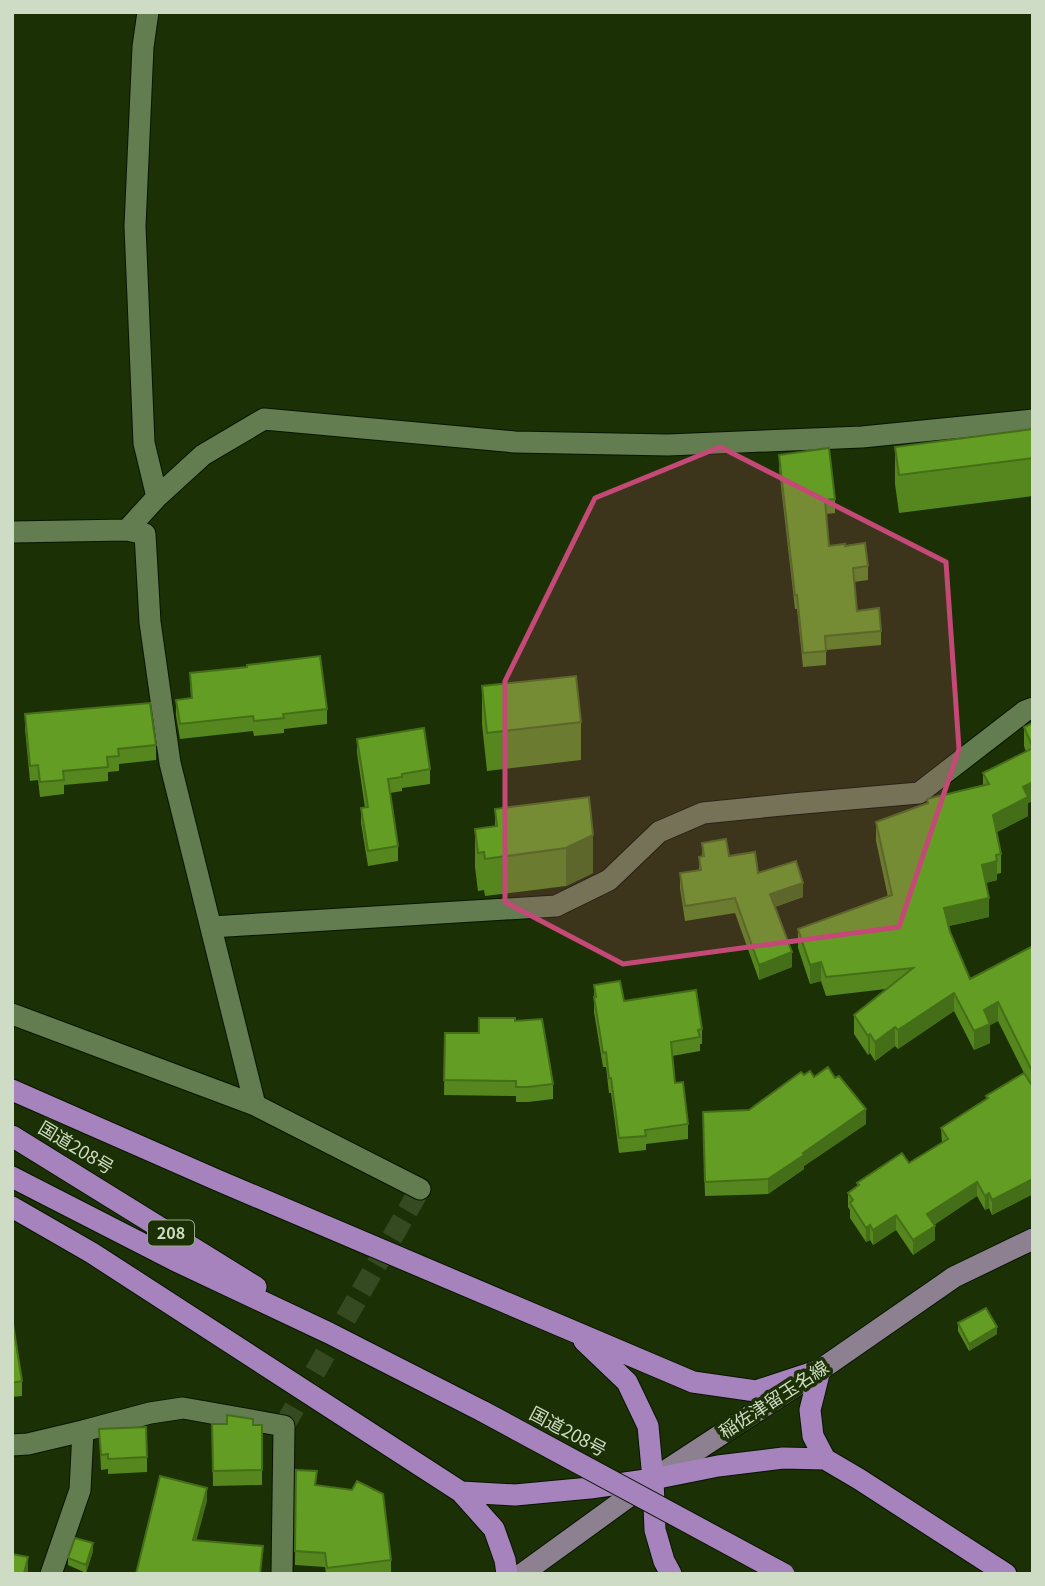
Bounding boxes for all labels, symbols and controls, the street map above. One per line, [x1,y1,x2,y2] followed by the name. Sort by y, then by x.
[34,1114,120,1179] street label: 国道208号
[148,1220,194,1246] road number: 208
[713,1353,833,1444] street label: 稲佐津留玉名線
[526,1399,612,1461] street label: 国道208号

